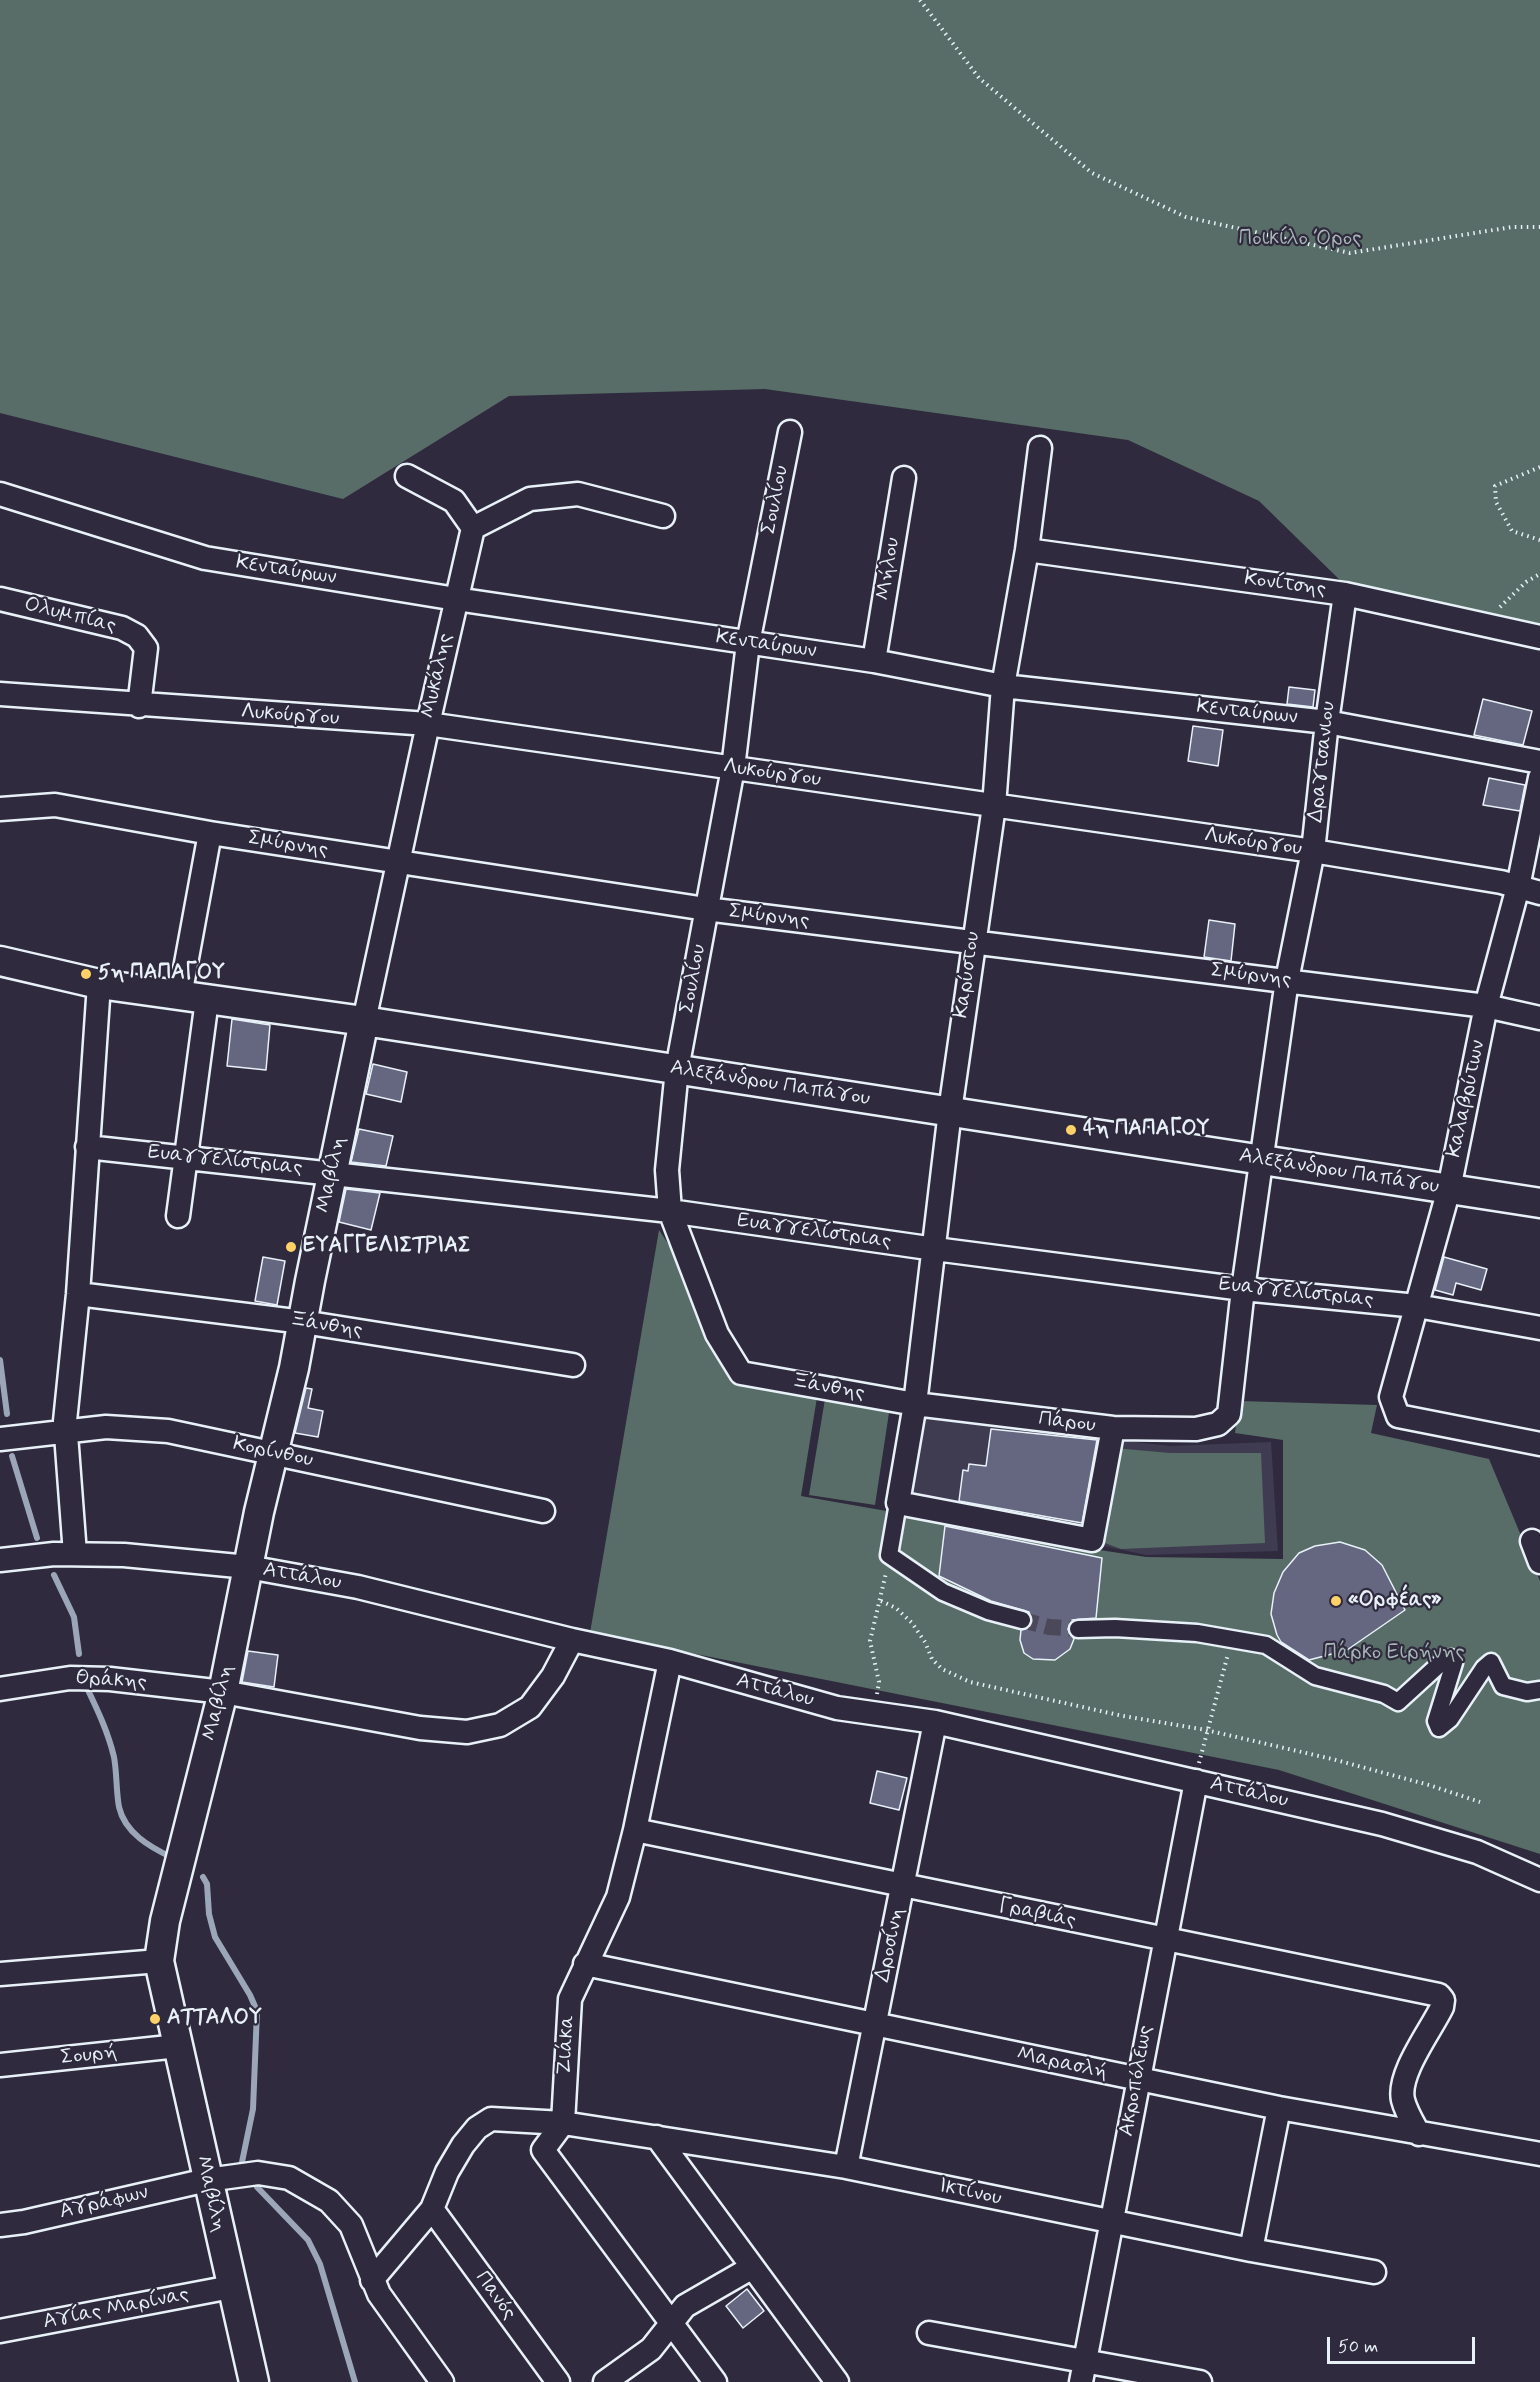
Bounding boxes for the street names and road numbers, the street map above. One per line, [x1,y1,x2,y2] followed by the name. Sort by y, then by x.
[757,463,795,537] street label: Σουλίου
[872,536,906,602] street label: Μήλου
[234,551,338,591] street label: Κενταύρων
[1243,567,1327,603] street label: Κονίτσης
[21,592,119,640] street label: Ολυμπίας
[714,625,818,665] street label: Κενταύρων
[417,631,459,721] street label: Μυκάλης
[1195,695,1299,731] street label: Κενταύρων
[240,700,340,732] street label: Λυκούργου
[1304,700,1342,824] street label: Δραγτσανιου
[721,755,823,793] street label: Λυκούργου
[1202,824,1304,862] street label: Λυκούργου
[246,826,330,864] street label: Σμύρνης
[727,900,811,934] street label: Σμύρνης
[949,930,987,1020] street label: Καρύστου
[676,943,712,1015] street label: Σουλίου
[1209,959,1293,993] street label: Σμύρνης
[1442,1038,1492,1160] street label: Καλαβρύτων
[668,1056,872,1112] street label: Αλεξάνδρου Παπάγου
[312,1135,352,1215] street label: Μαβίλη
[146,1140,304,1182] street label: Ευαγγελίστριας
[1237,1144,1441,1200] street label: Αλεξάνδρου Παπάγου
[735,1209,893,1255] street label: Ευαγγελίστριας
[1217,1272,1375,1314] street label: Ευαγγελίστριας
[288,1308,364,1344] street label: Ξάνθης
[790,1369,866,1407] street label: Ξάνθης
[1037,1407,1097,1439] street label: Πάρου
[231,1432,315,1474] street label: Κορίνθου
[261,1558,343,1596] street label: Αττάλου
[198,1663,240,1743] street label: Μαβίλη
[74,1666,148,1696] street label: Θράκης
[733,1669,817,1713] street label: Αττάλου
[1207,1772,1291,1814] street label: Αττάλου
[996,1894,1078,1934] street label: Γραβιάς
[871,1906,911,1984] street label: Δροσίνη
[553,2014,581,2076] street label: Ζιάκα
[1115,2024,1159,2138] street label: Ακροπόλεως
[59,2041,119,2071] street label: Σουρή
[1014,2042,1110,2086] street label: Μαρασλή
[189,2154,231,2234] street label: Μαβίλη
[936,2174,1004,2212] street label: Ικτίνου
[57,2181,151,2225] street label: Αγράφων
[469,2267,521,2325] street label: Πανός
[41,2283,191,2335] street label: Αγίας Μαρίνας

